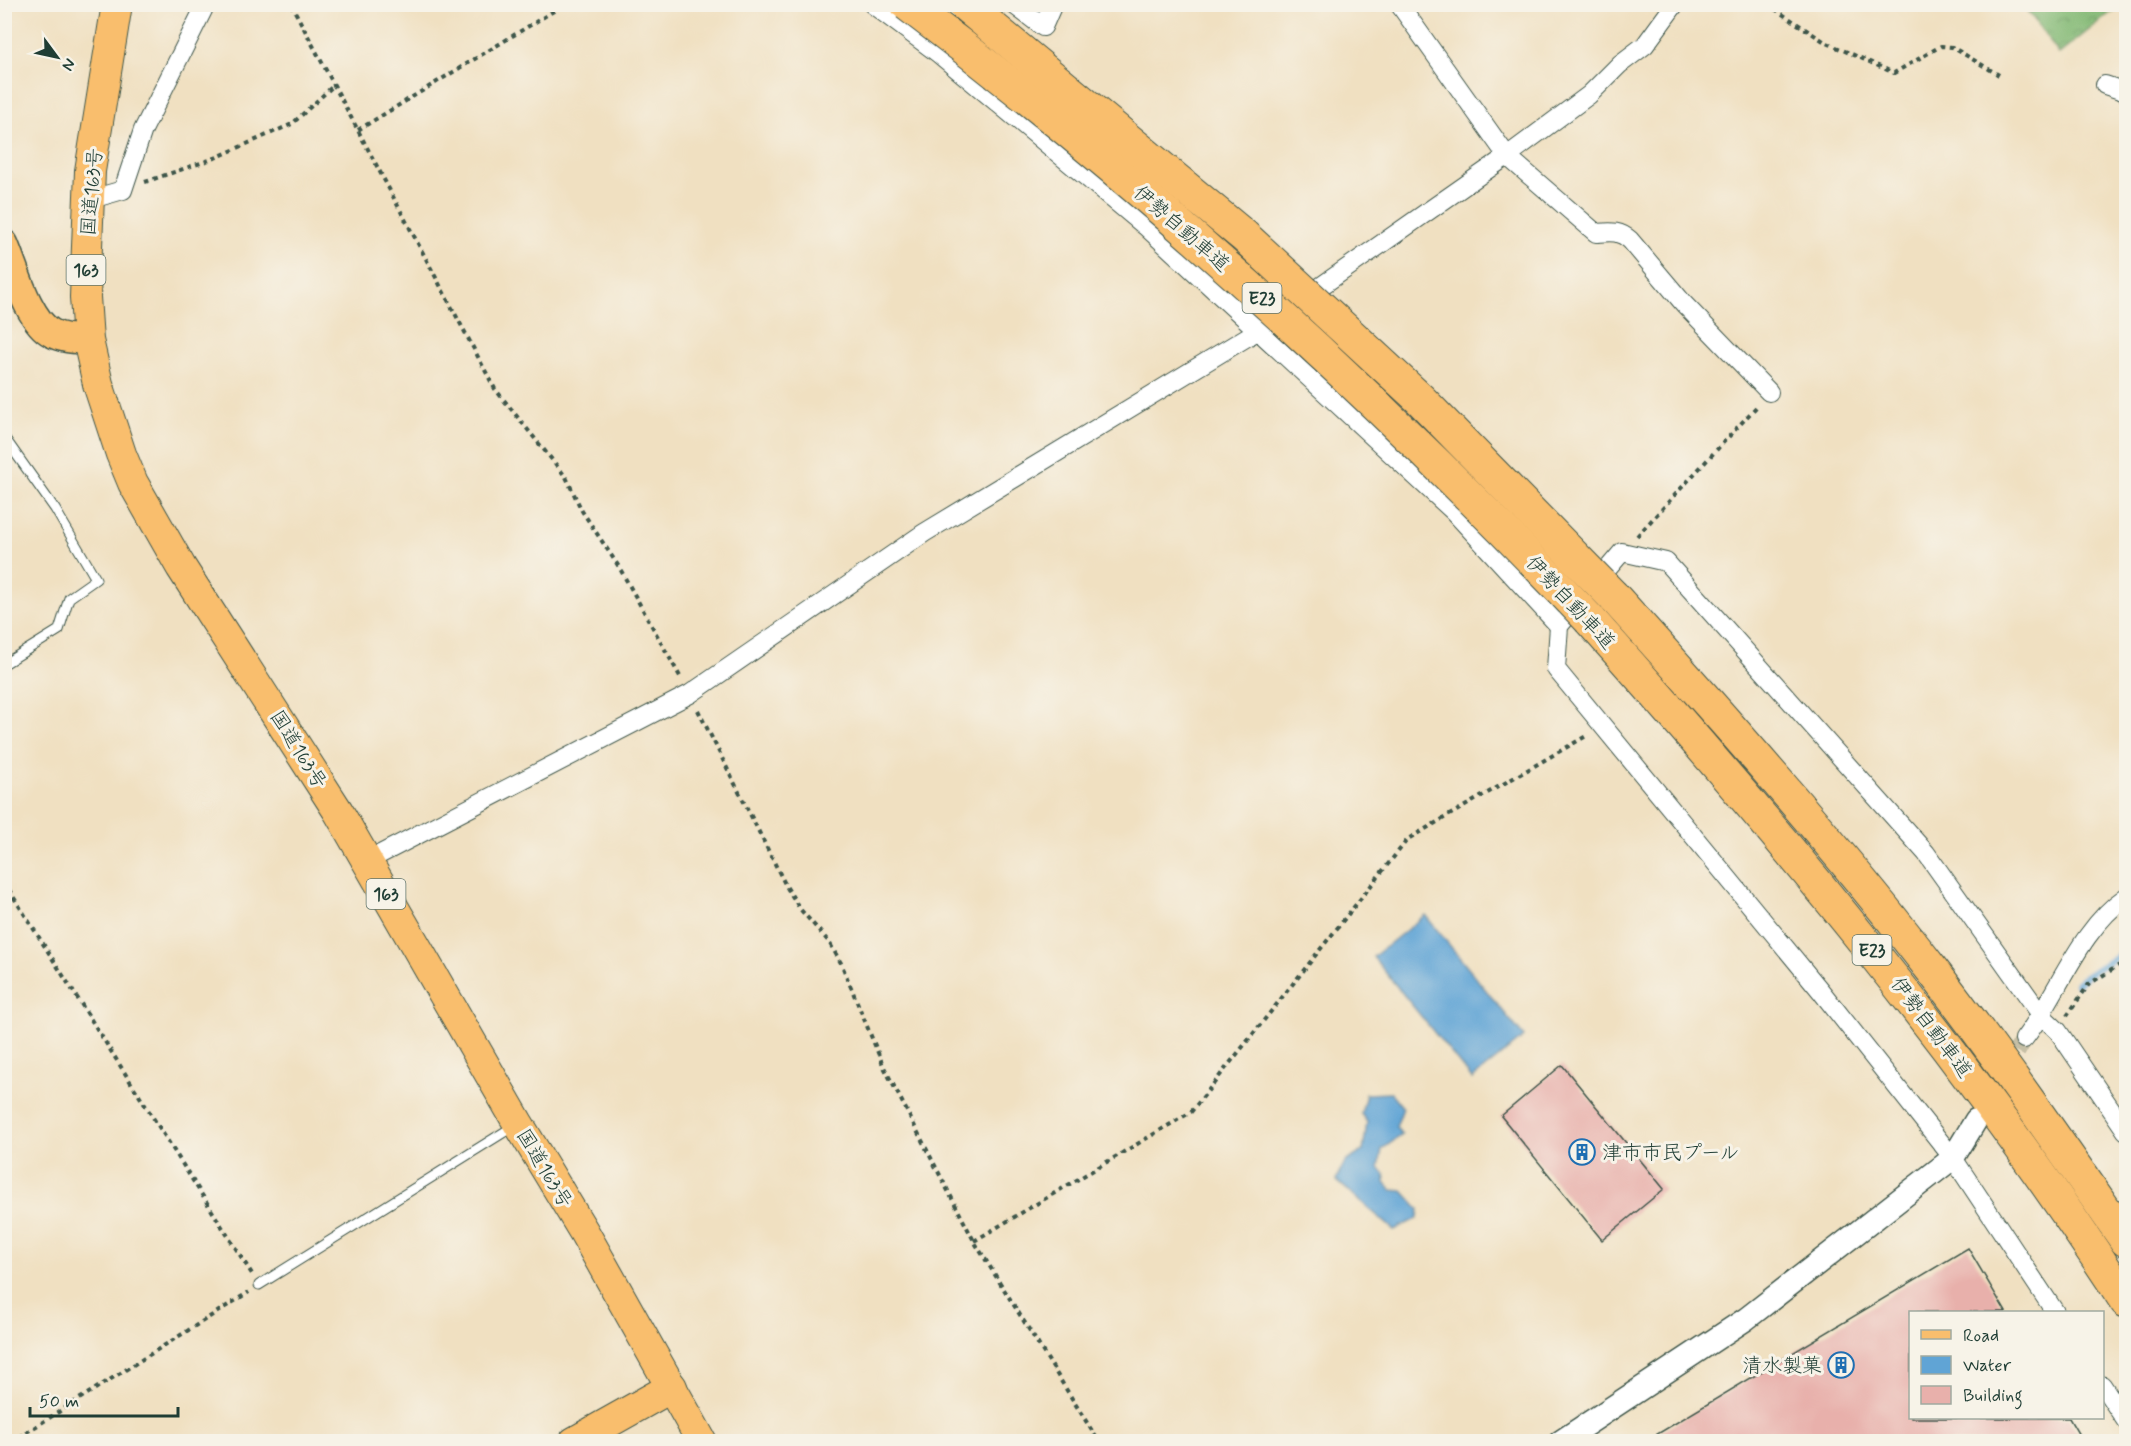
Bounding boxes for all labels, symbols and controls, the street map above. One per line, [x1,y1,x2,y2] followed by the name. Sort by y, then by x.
[27,27,87,87] north arrow
[57,54,80,75] text: N
[75,147,110,237] street label: 国道163号
[1127,180,1235,279] street label: 伊勢自動車道
[66,255,106,285] road number: 163
[1242,283,1282,313] road number: E23
[1519,550,1621,656] street label: 伊勢自動車道
[263,705,333,794] street label: 国道163号
[366,879,406,909] road number: 163
[1852,935,1892,965] road number: E23
[1884,972,1978,1084] street label: 伊勢自動車道
[509,1124,578,1214] street label: 国道163号
[1567,1137,1597,1167] building icon: 津市市民プール
[1602,1140,1740,1167] place label: 津市市民プール
[1909,1311,2104,1419] legend
[1963,1324,1999,1348] text: Road
[1826,1350,1856,1380] building icon: 清水製菓
[1742,1353,1822,1380] place label: 清水製菓
[1963,1354,2012,1378] text: Water
[30,1380,178,1418] scale bar
[1963,1384,2023,1410] text: Building
[39,1390,79,1414] text: 50 m

